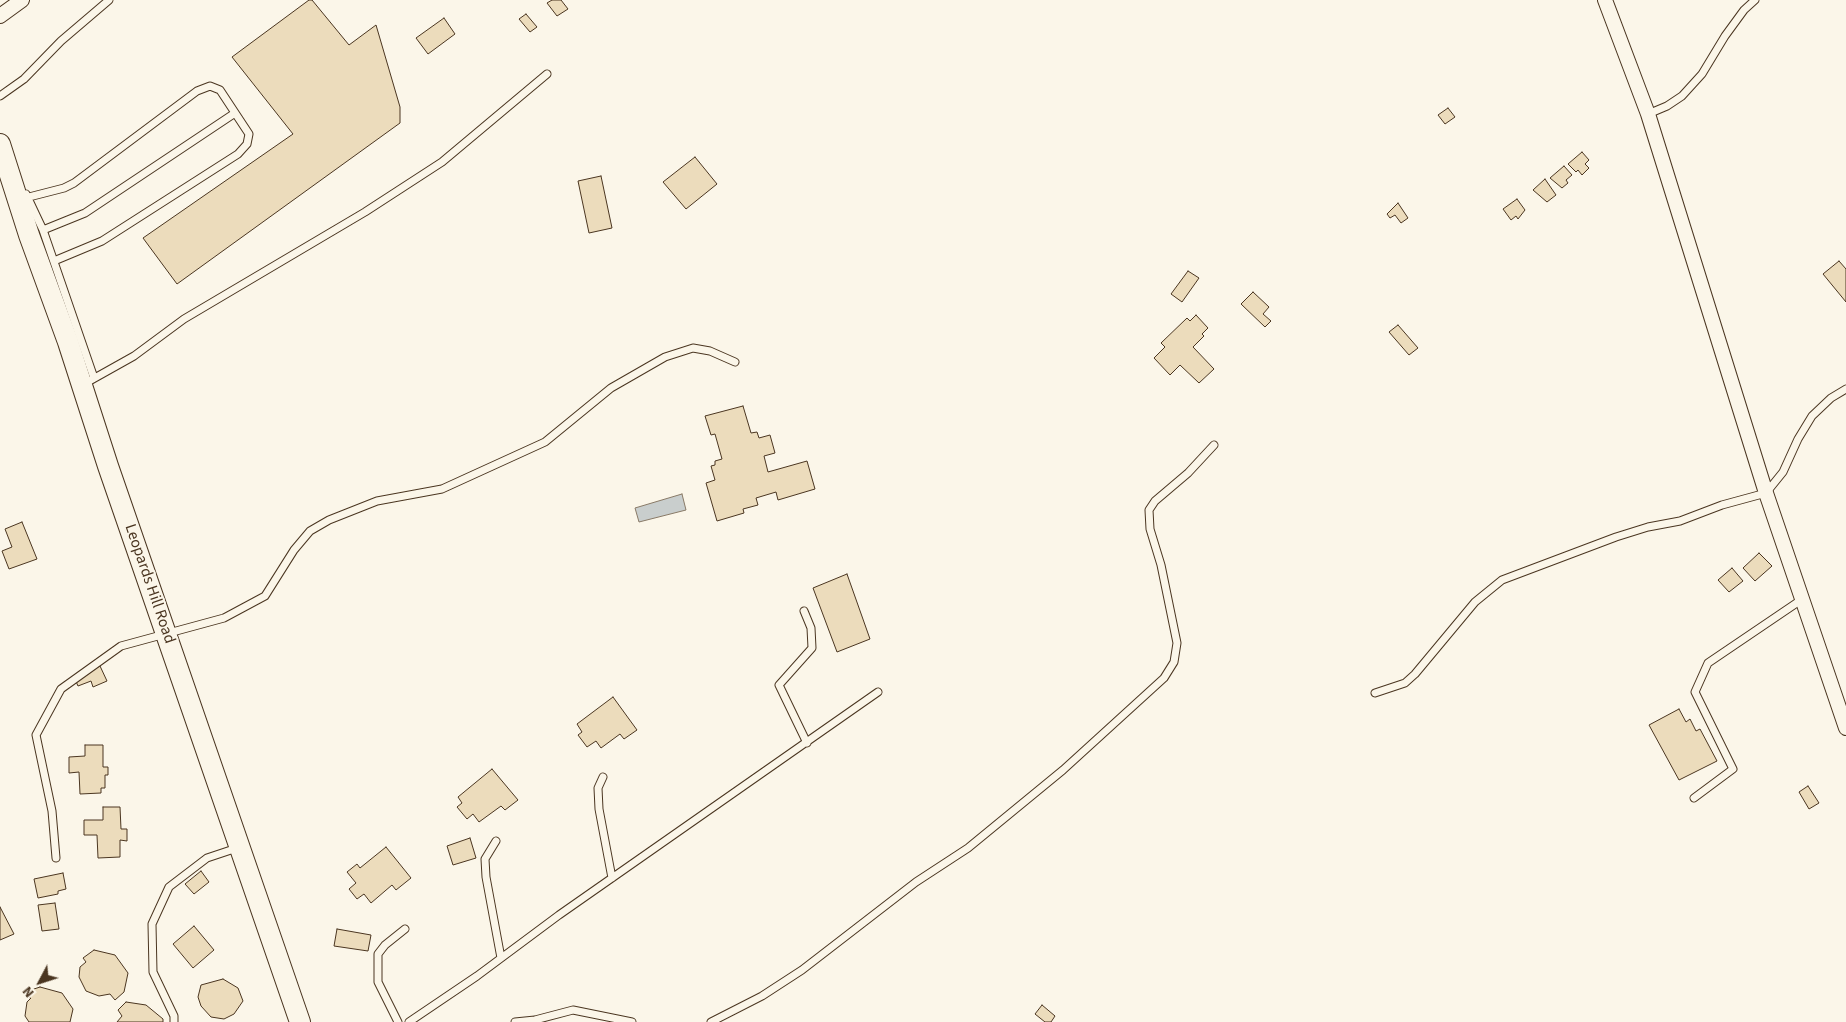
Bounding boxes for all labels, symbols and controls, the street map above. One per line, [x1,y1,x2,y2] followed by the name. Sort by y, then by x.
[120,522,178,646] street label: Leopards Hill Road
[15,957,65,1007] north arrow
[18,982,39,1002] text: N

